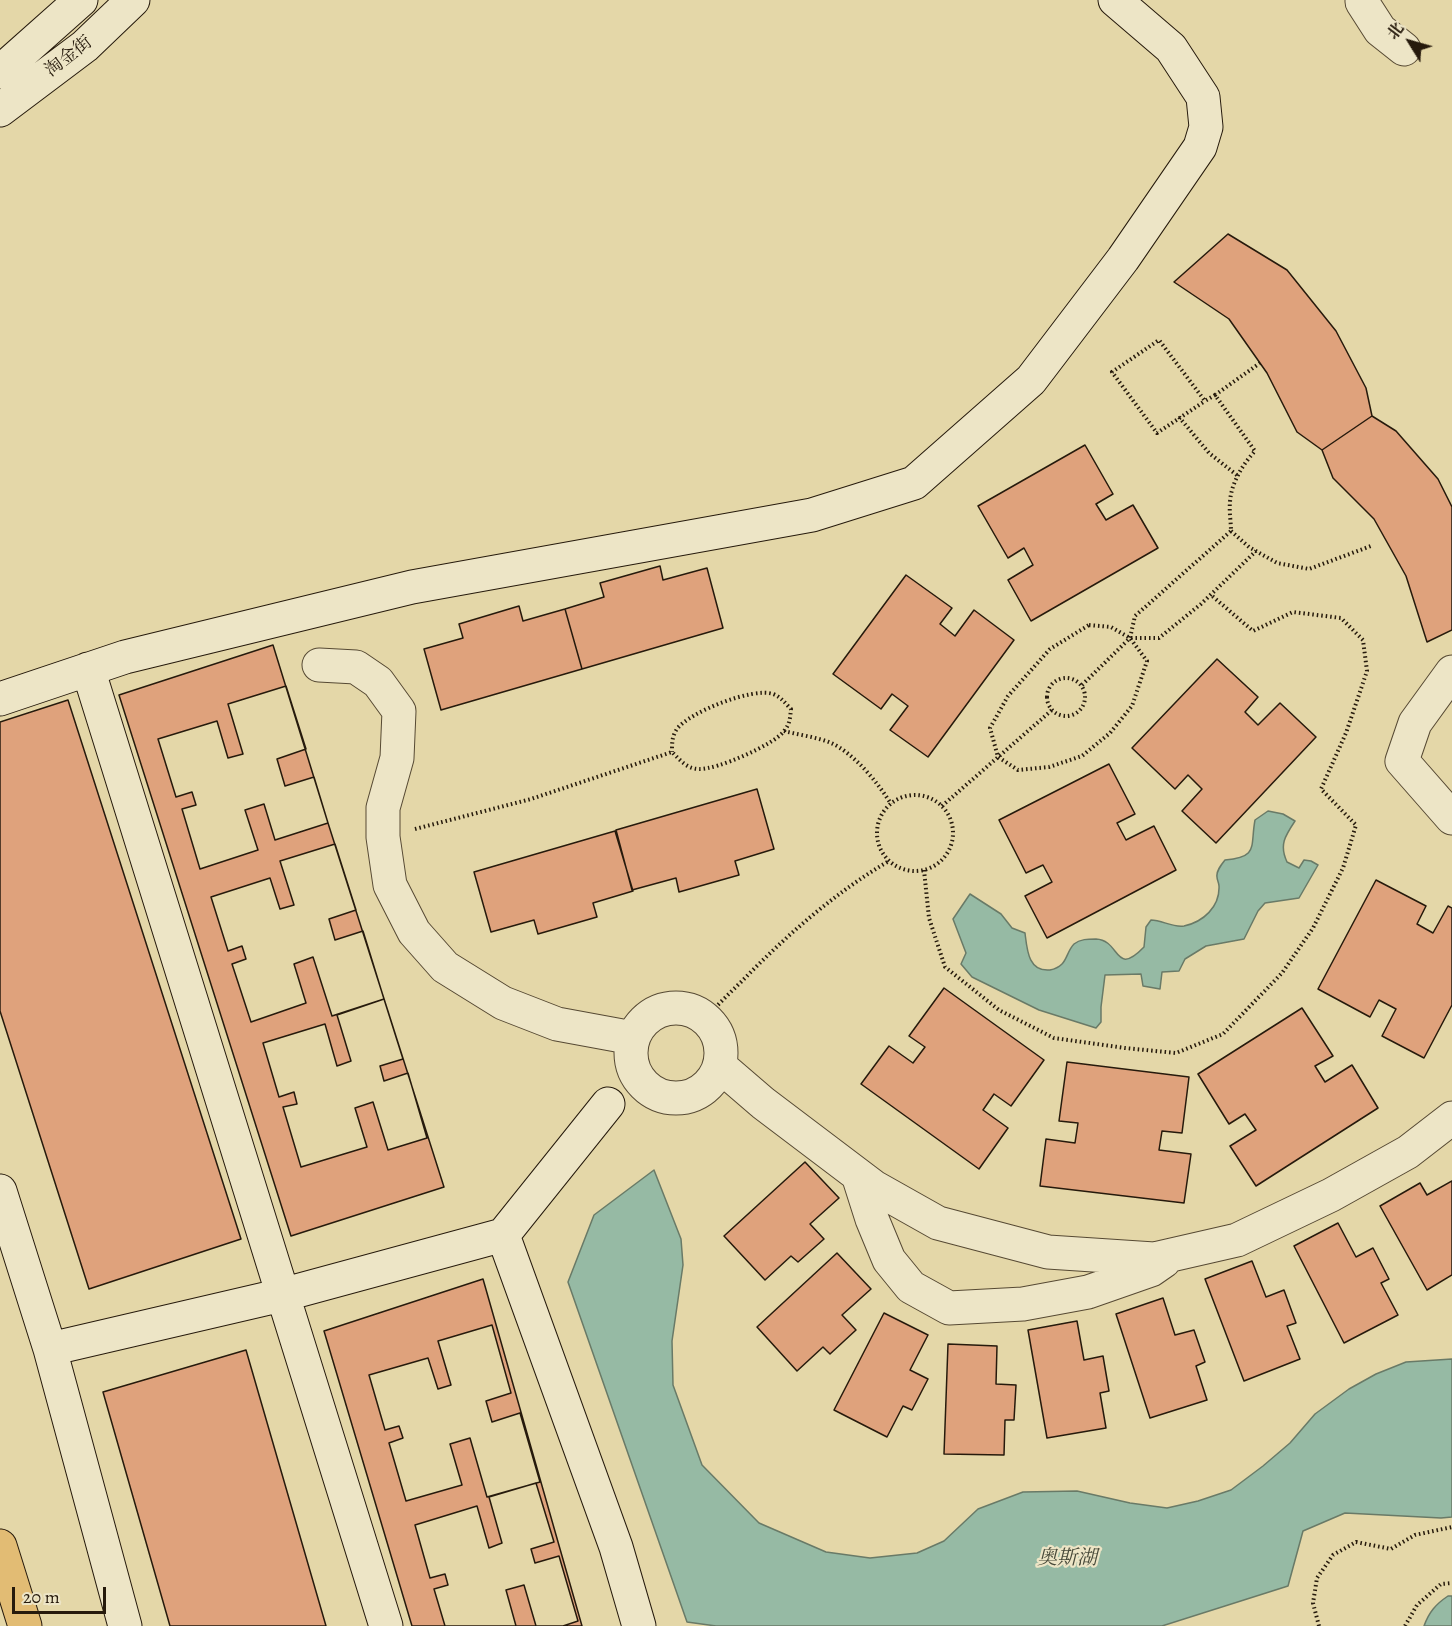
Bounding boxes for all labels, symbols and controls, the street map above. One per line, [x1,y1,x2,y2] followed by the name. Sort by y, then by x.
[1380,12,1440,72] north arrow
[1382,18,1409,44] text: 北
[41,32,97,82] street label: 淘金街
[1037,1547,1097,1571] water label: 奥斯湖
[15,1575,110,1613] scale bar
[23,1585,60,1609] text: 20 m

